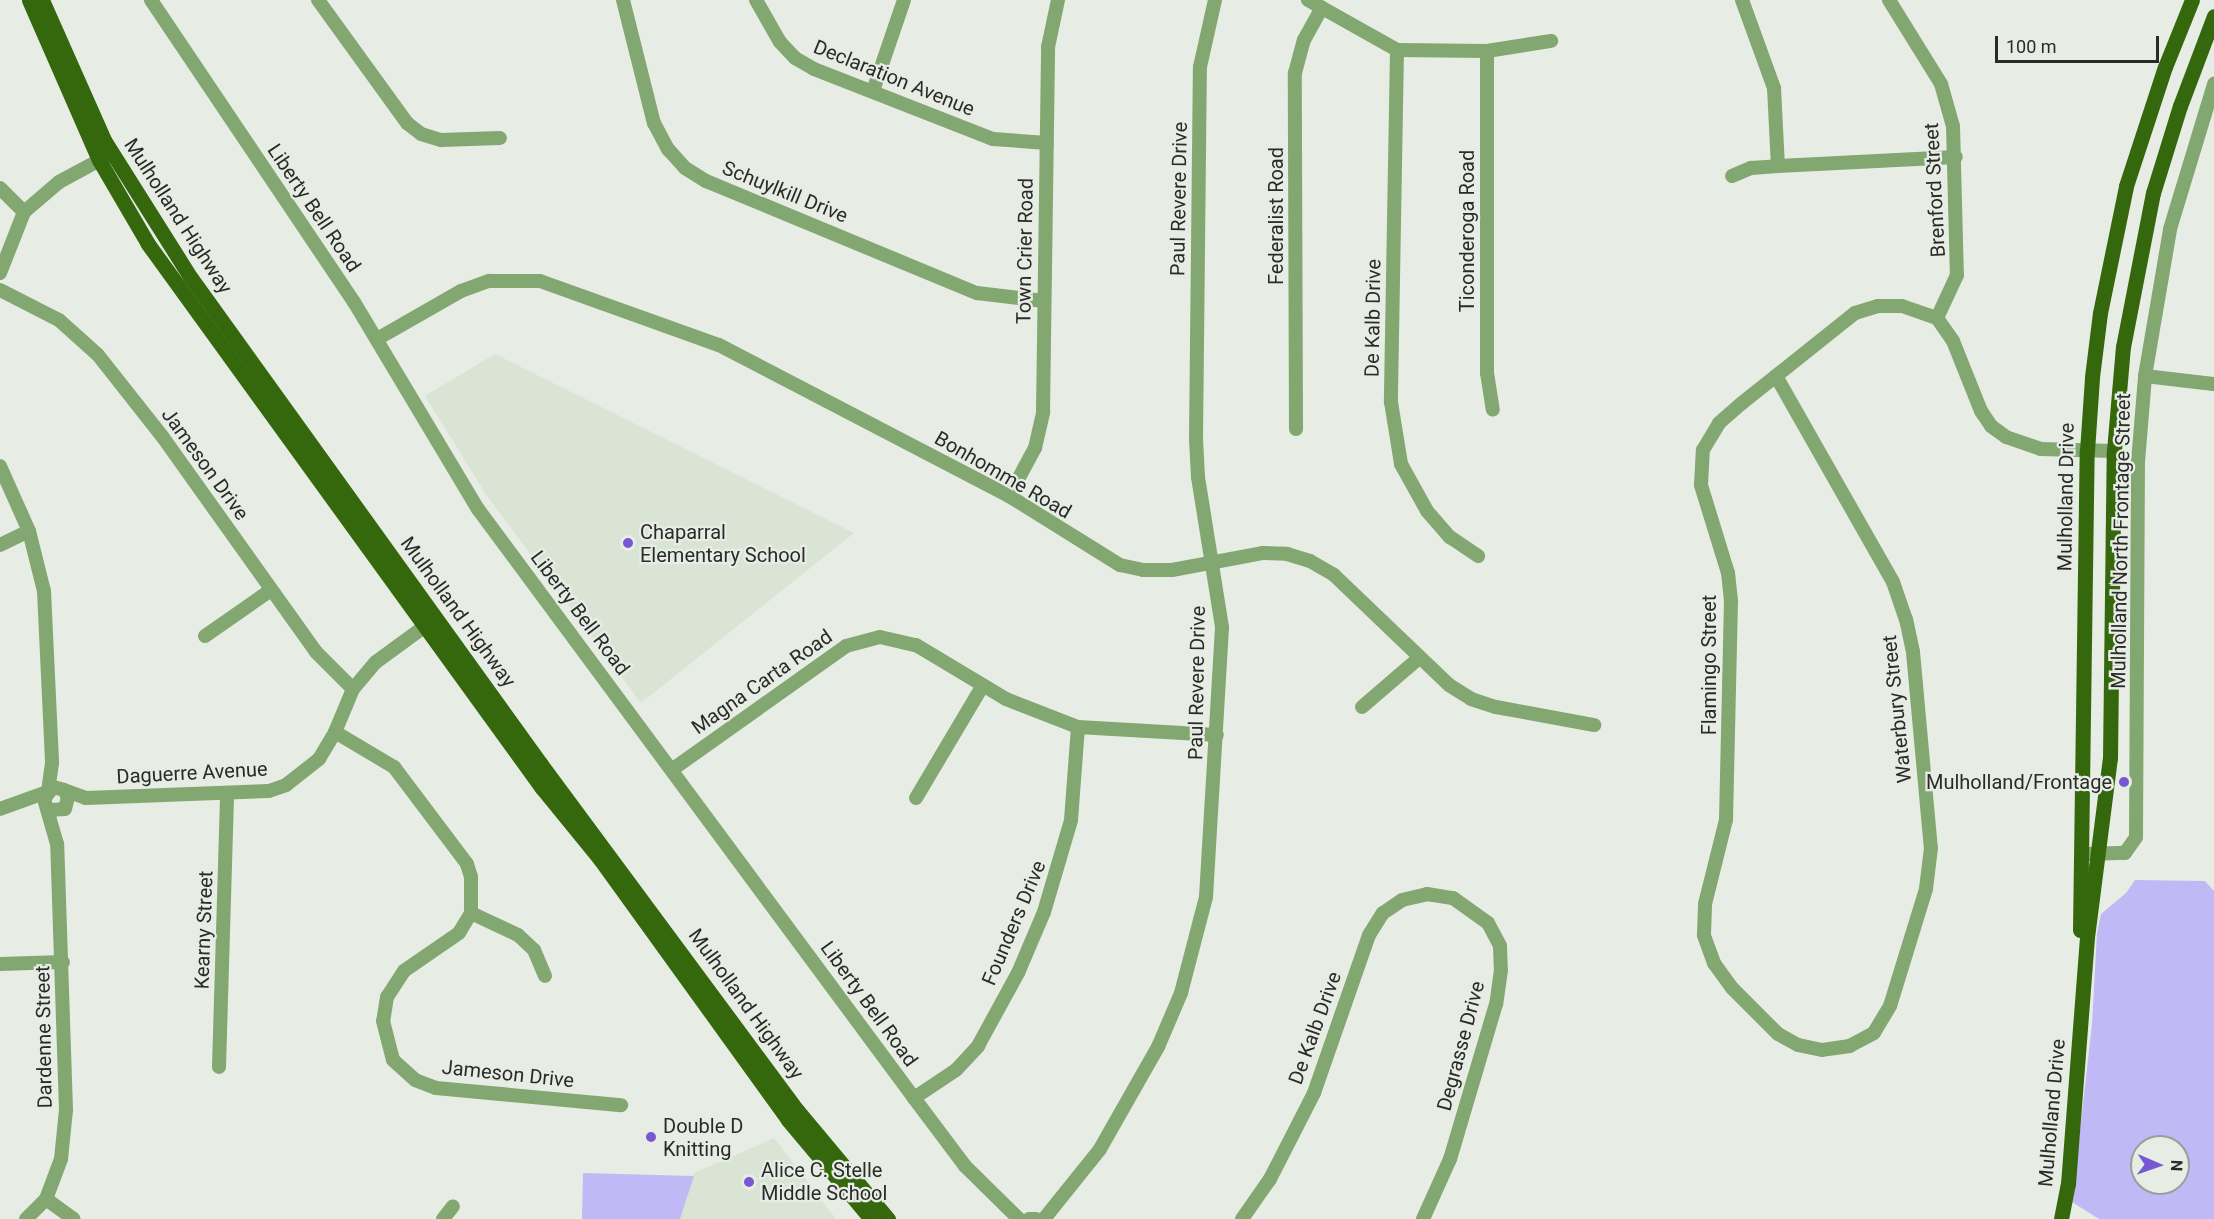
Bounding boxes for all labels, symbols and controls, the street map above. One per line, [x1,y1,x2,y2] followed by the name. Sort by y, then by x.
[1998,24,2162,62] scale bar
[810,35,978,121] street label: Declaration Avenue
[2006,36,2057,57] text: 100 m
[1166,122,1192,276] street label: Paul Revere Drive
[1919,122,1951,258] street label: Brenford Street
[119,134,237,298] street label: Mulholland Highway
[262,139,366,277] street label: Liberty Bell Road
[1264,147,1288,285] street label: Federalist Road
[1455,150,1479,312] street label: Ticonderoga Road
[719,156,851,228] street label: Schuylkill Drive
[1012,178,1038,324] street label: Town Crier Road
[1360,259,1386,377] street label: De Kalb Drive
[2106,393,2136,689] street label: Mulholland North Frontage Street
[156,403,254,525] street label: Jameson Drive
[2053,423,2079,571] street label: Mulholland Drive
[930,426,1076,524] street label: Bonhomme Road
[640,520,806,567] place label: Chaparral Elementary School
[395,532,521,692] street label: Mulholland Highway
[621,536,635,550] marker: Chaparral Elementary School
[525,546,635,680] street label: Liberty Bell Road
[1697,595,1721,735] street label: Flamingo Street
[1184,606,1210,760] street label: Paul Revere Drive
[687,625,837,739] street label: Magna Carta Road
[1877,634,1917,784] street label: Waterbury Street
[116,757,268,789] street label: Daguerre Avenue
[1926,770,2112,794] place label: Mulholland/Frontage
[2117,775,2131,789] marker: Mulholland/Frontage
[977,857,1051,989] street label: Founders Drive
[190,870,218,990] street label: Kearny Street
[683,924,809,1084] street label: Mulholland Highway
[815,937,923,1071] street label: Liberty Bell Road
[31,965,57,1109] street label: Dardenne Street
[1284,968,1346,1088] street label: De Kalb Drive
[1432,978,1490,1114] street label: Degrasse Drive
[2034,1038,2070,1188] street label: Mulholland Drive
[441,1055,575,1093] street label: Jameson Drive
[663,1114,743,1161] place label: Double D Knitting
[644,1130,658,1144] marker: Double D Knitting
[2130,1135,2190,1195] north arrow
[761,1158,887,1205] place label: Alice C. Stelle Middle School
[2167,1160,2186,1172] text: N
[742,1175,756,1189] marker: Alice C. Stelle Middle School

